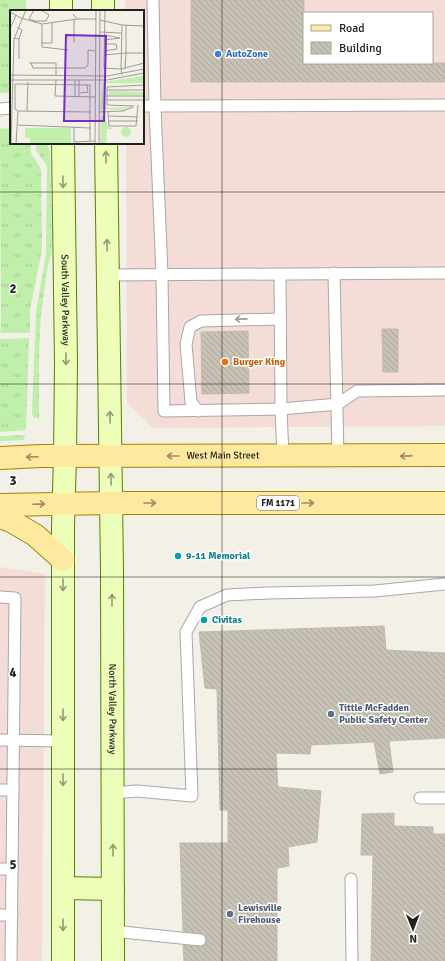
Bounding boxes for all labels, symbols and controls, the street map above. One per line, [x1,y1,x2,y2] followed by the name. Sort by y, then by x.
[10,10,144,144] inset map
[303,12,433,64] legend
[339,21,365,36] text: Road
[339,41,382,56] text: Building
[226,48,268,60] place label: AutoZone
[213,49,223,59] marker: AutoZone
[102,151,110,164] one-way arrow
[59,175,67,188] one-way arrow
[104,239,111,252] one-way arrow
[59,254,72,346] street label: South Valley Parkway
[9,281,17,297] text: 2
[235,315,248,323] one-way arrow
[62,352,70,365] one-way arrow
[233,356,286,368] place label: Burger King
[220,357,230,367] marker: Burger King
[106,411,114,424] one-way arrow
[186,449,260,462] street label: West Main Street
[167,452,180,460] one-way arrow
[400,452,413,459] one-way arrow
[26,453,39,460] one-way arrow
[9,473,17,489] text: 3
[107,473,115,486] one-way arrow
[257,496,299,510] road number: FM 1171
[143,499,156,507] one-way arrow
[301,499,314,507] one-way arrow
[32,500,45,508] one-way arrow
[186,550,250,562] place label: 9-11 Memorial
[173,551,183,561] marker: 9-11 Memorial
[59,578,67,591] one-way arrow
[108,594,116,607] one-way arrow
[212,614,242,626] place label: Civitas
[199,615,209,625] marker: Civitas
[106,663,118,755] street label: North Valley Parkway
[9,665,17,681] text: 4
[339,702,428,726] place label: Tittle McFadden Public Safety Center
[59,708,67,721] one-way arrow
[326,709,336,719] marker: Tittle McFadden Public Safety Center
[59,773,67,786] one-way arrow
[109,844,117,857] one-way arrow
[9,857,17,873] text: 5
[238,902,282,926] place label: Lewisville Firehouse
[225,909,235,919] marker: Lewisville Firehouse
[393,909,433,949] north arrow
[59,918,67,931] one-way arrow
[409,932,417,945] text: N

